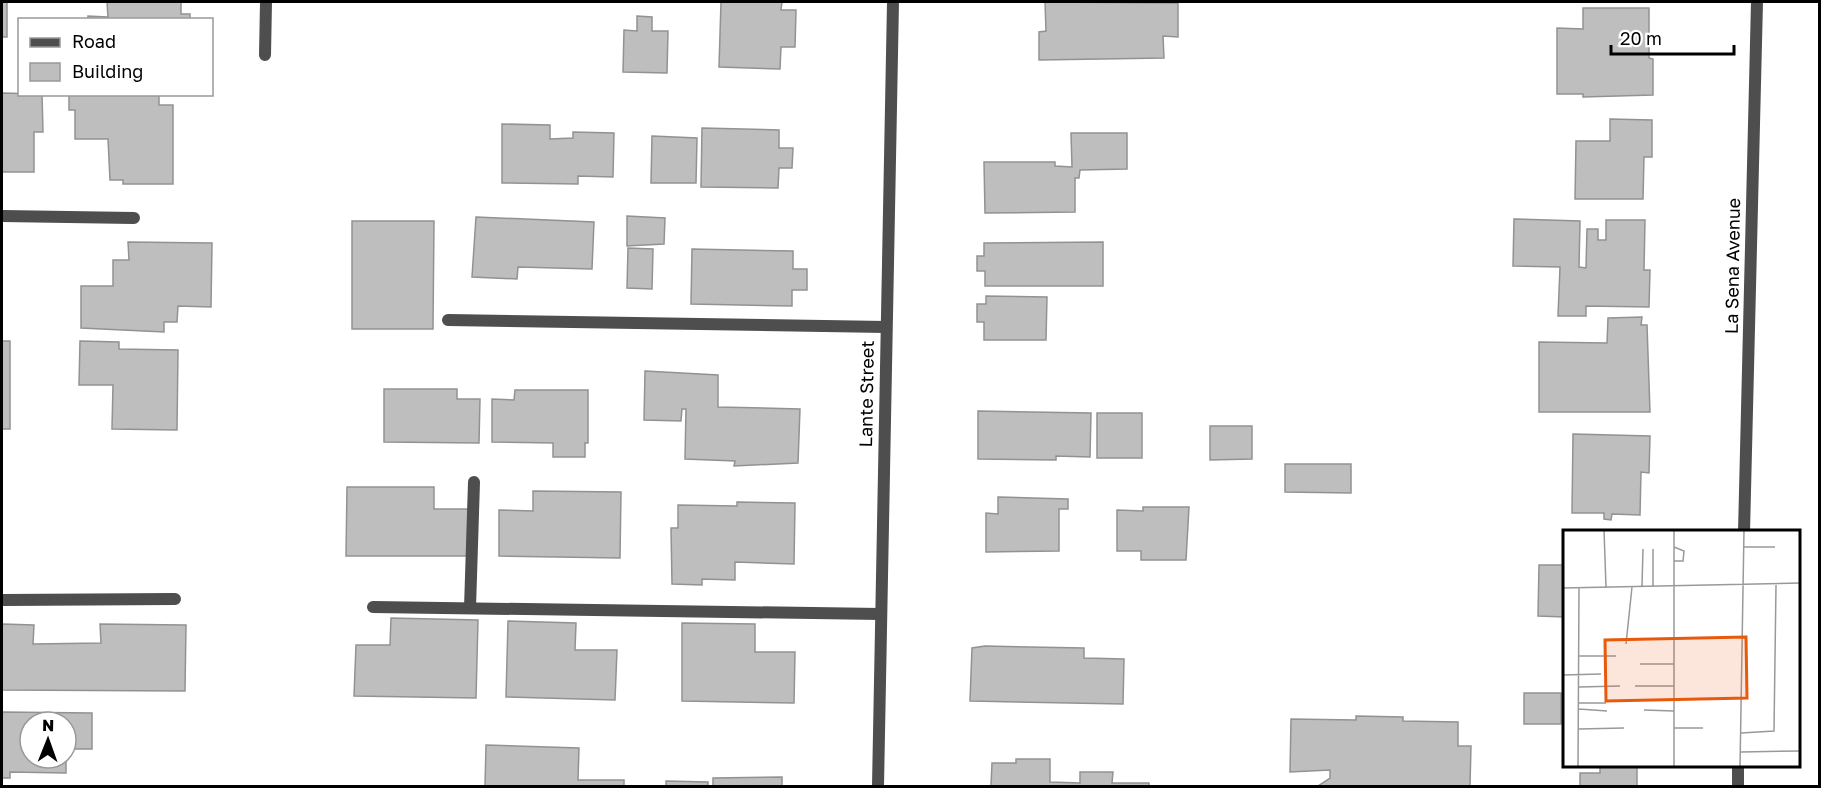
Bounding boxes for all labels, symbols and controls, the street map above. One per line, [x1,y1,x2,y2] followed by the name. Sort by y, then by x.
[18,18,213,96] legend
[1611,18,1734,56] scale bar
[1620,27,1662,49] text: 20 m
[72,30,116,52] text: Road
[72,60,143,82] text: Building
[1720,198,1744,334] street label: La Sena Avenue
[854,340,878,448] street label: Lante Street
[1563,530,1800,767] inset map
[18,710,78,770] north arrow
[42,715,55,735] text: N

